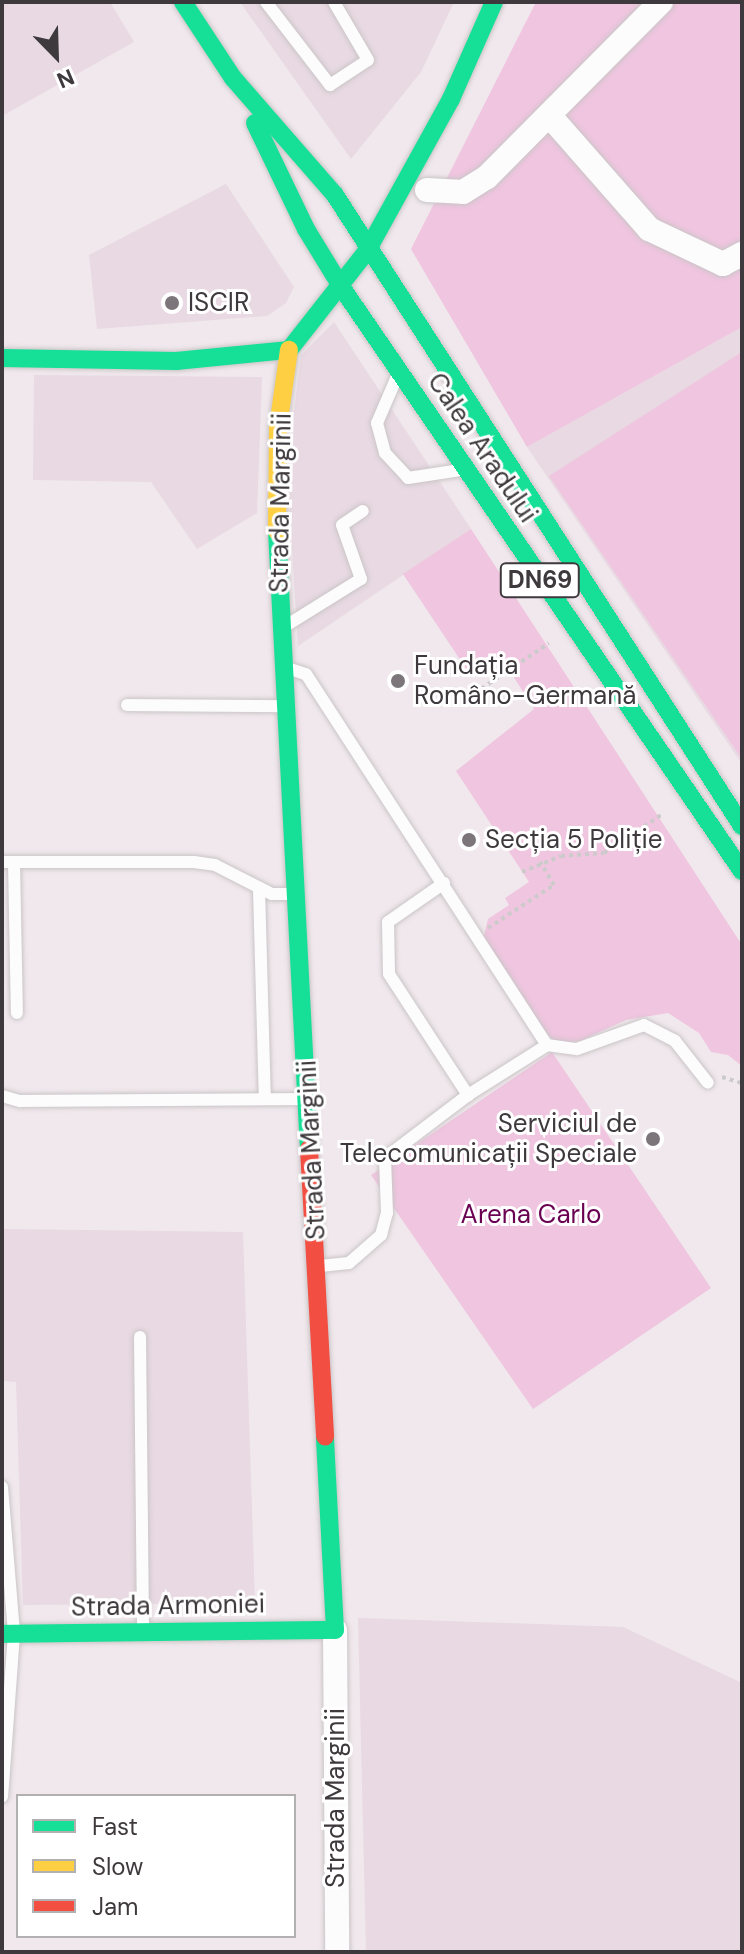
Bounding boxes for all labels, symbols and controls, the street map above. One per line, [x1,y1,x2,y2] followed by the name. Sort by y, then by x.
[16,16,96,96] north arrow
[53,62,79,95] text: N
[188,287,249,319] place label: ISCIR
[163,294,181,312] marker: ISCIR
[421,367,543,529] street label: Calea Aradului
[264,413,298,593] street label: Strada Marginii
[498,560,582,600] road number: DN69
[414,650,636,712] place label: Fundația Româno-Germană
[389,672,407,690] marker: Fundația Româno-Germană
[485,824,663,856] place label: Secția 5 Poliție
[460,831,478,849] marker: Secția 5 Poliție
[292,1059,332,1241] street label: Strada Marginii
[340,1108,637,1170] place label: Serviciul de Telecomunicații Speciale
[644,1130,662,1148] marker: Serviciul de Telecomunicații Speciale
[461,1199,601,1231] park label: Arena Carlo
[71,1589,265,1623] street label: Strada Armoniei
[320,1708,352,1888] street label: Strada Marginii
[16,1794,296,1938] legend
[92,1811,138,1842] text: Fast
[92,1851,143,1882] text: Slow
[92,1891,138,1922] text: Jam

